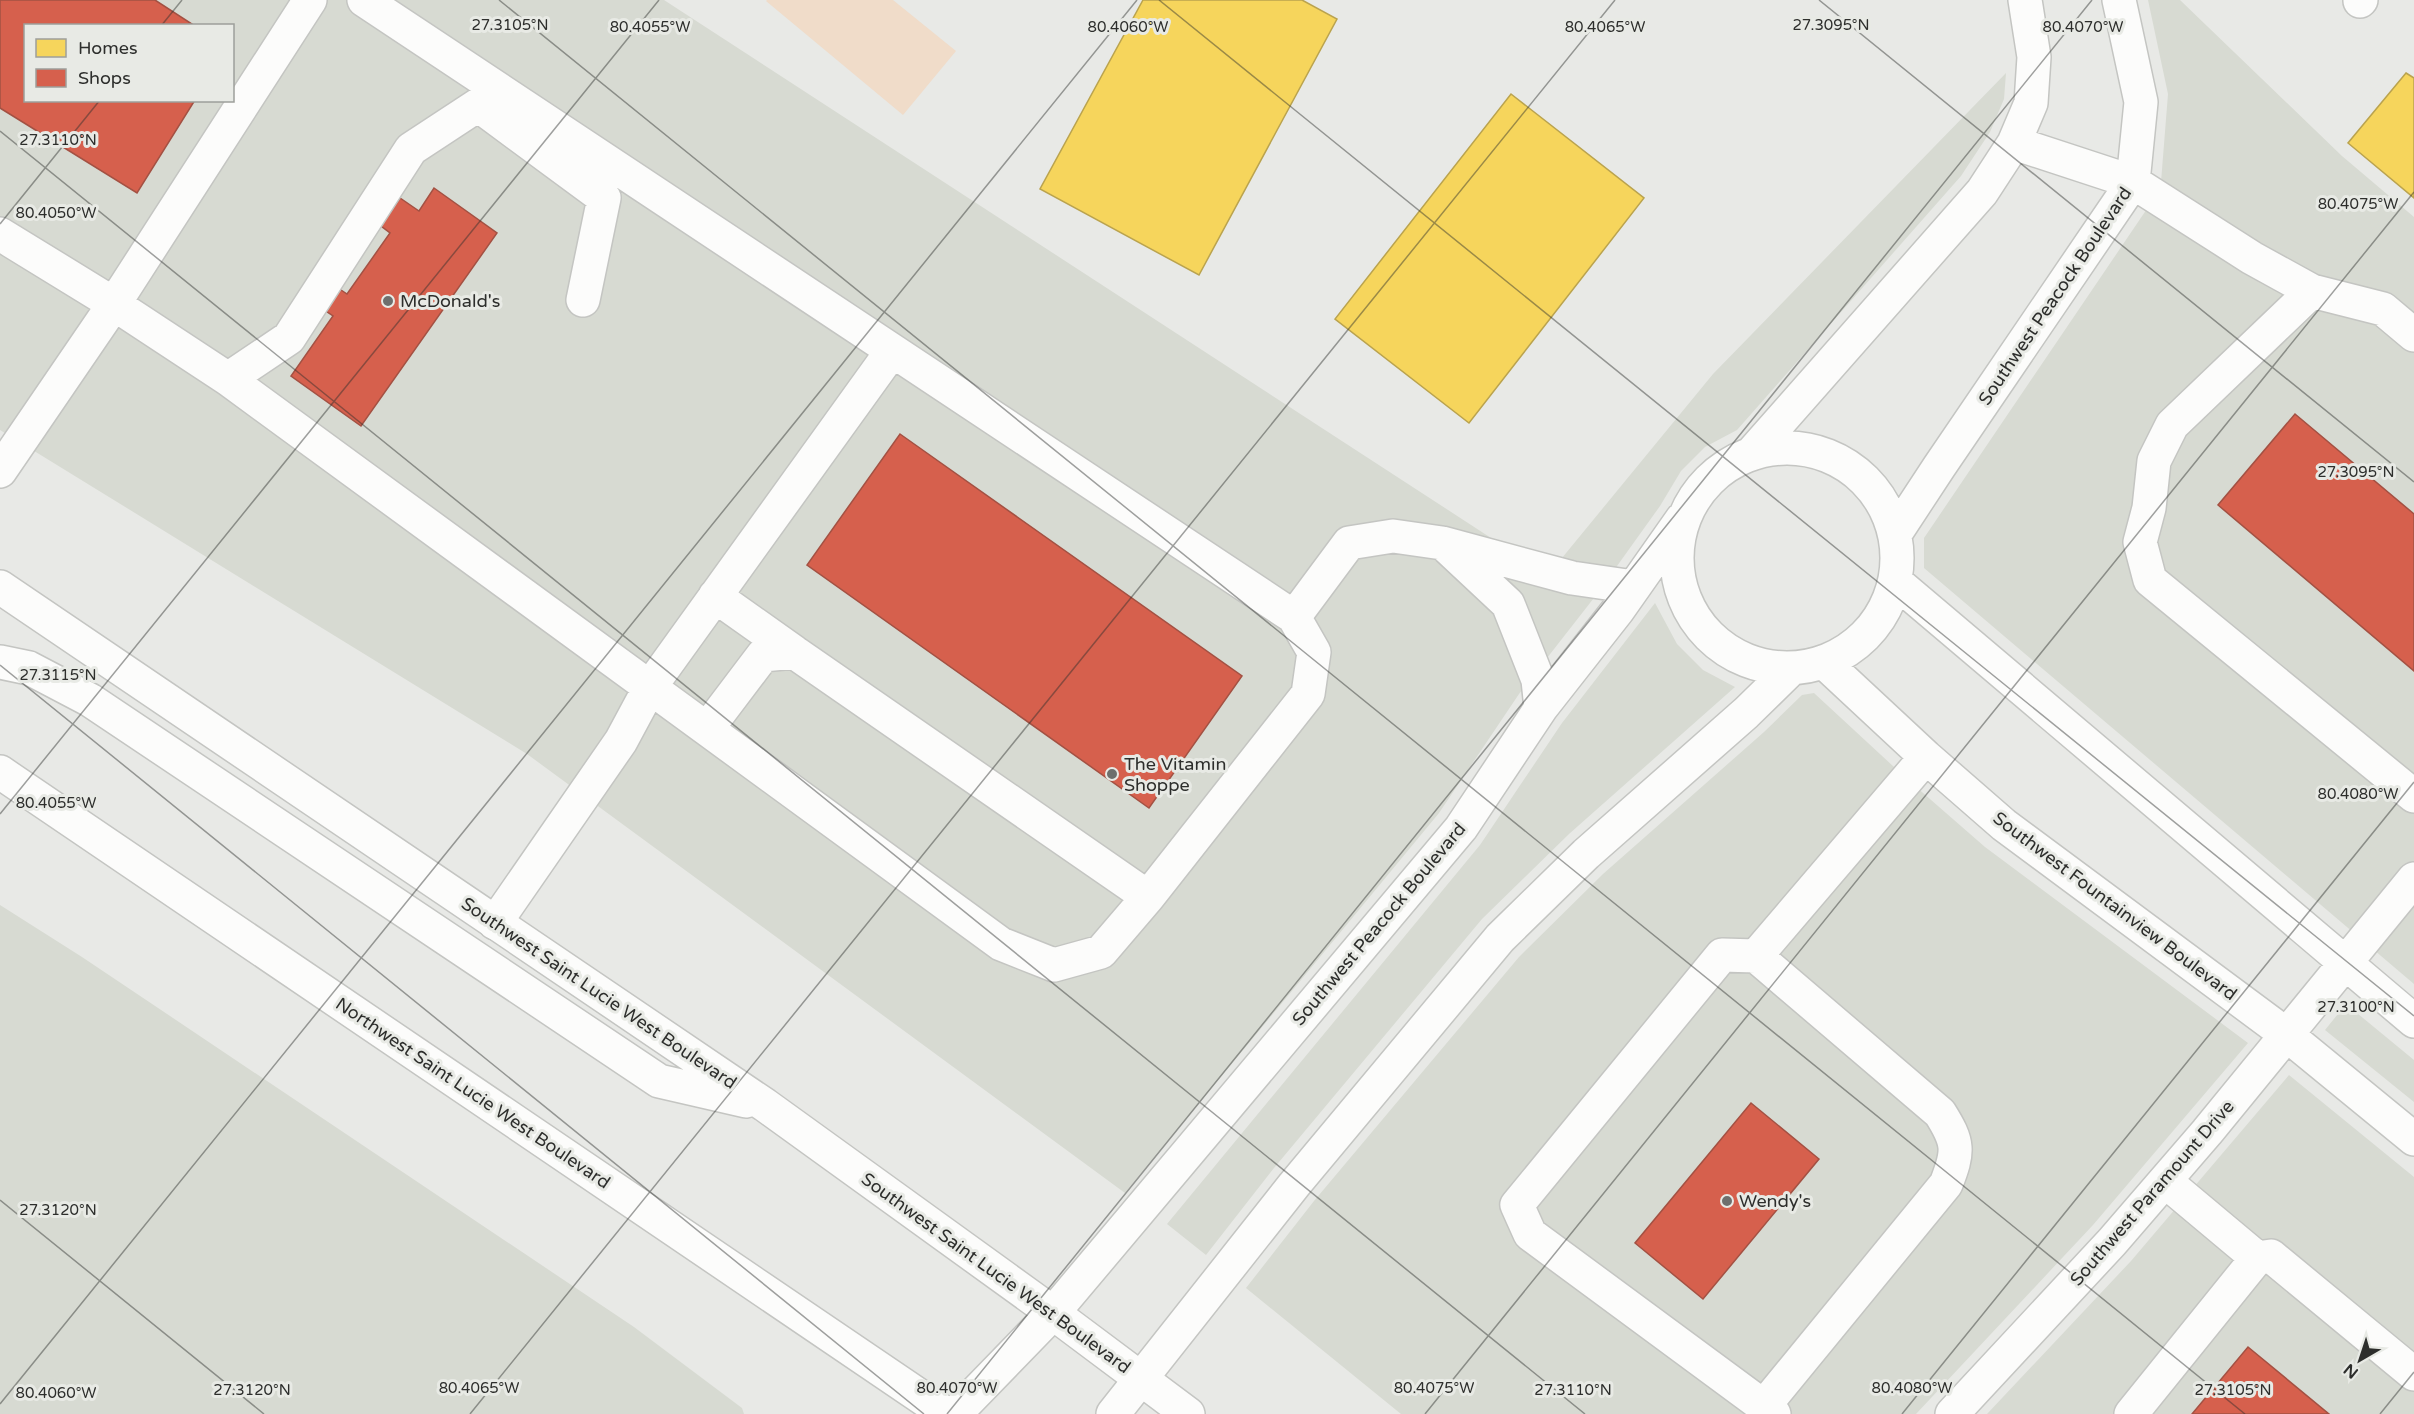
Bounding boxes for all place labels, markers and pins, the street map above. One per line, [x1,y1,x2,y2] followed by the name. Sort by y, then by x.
[400,290,500,312] place label: McDonald's
[381,294,395,308] marker: McDonald's
[1124,753,1226,796] place label: The Vitamin Shoppe
[1105,767,1119,781] marker: The Vitamin Shoppe
[1739,1190,1811,1212] place label: Wendy's
[1720,1194,1734,1208] marker: Wendy's

